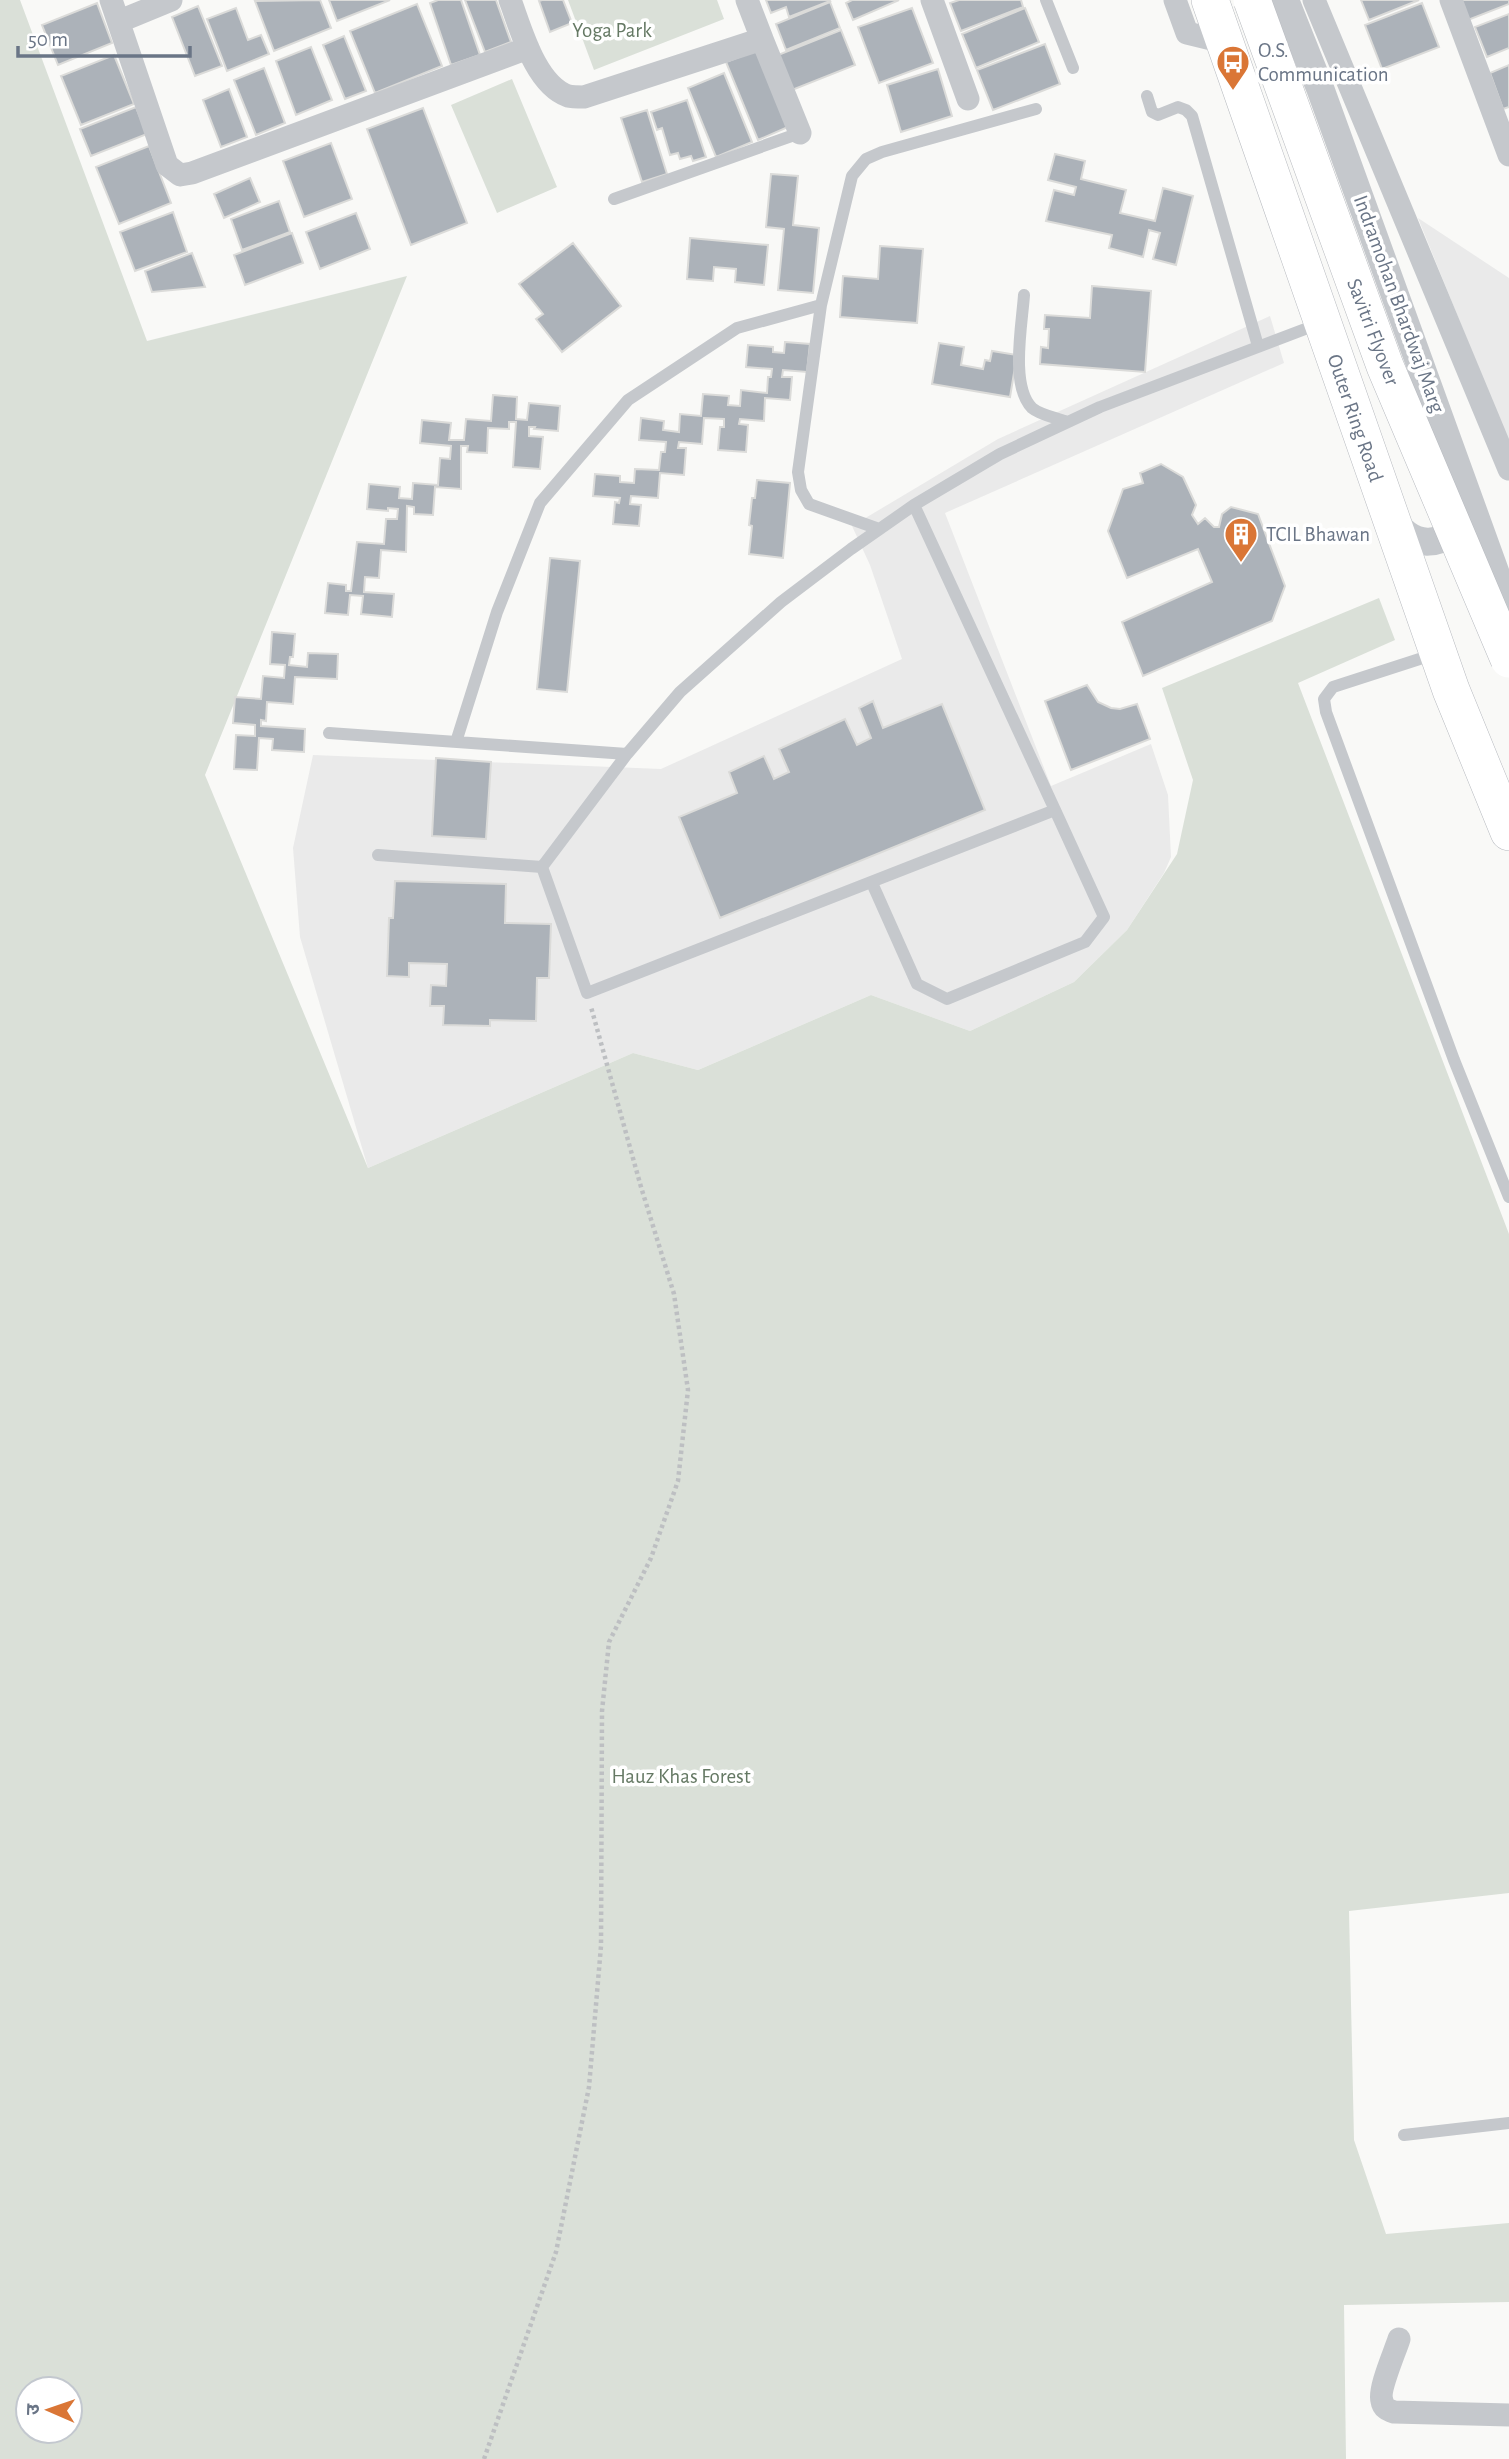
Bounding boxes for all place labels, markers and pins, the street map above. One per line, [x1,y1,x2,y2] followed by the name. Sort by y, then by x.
[1258,40,1389,85] place label: O.S. Communication
[1214,43,1252,92] bus stop icon: O.S. Communication
[1222,515,1260,564] building icon: TCIL Bhawan
[1266,524,1370,545] place label: TCIL Bhawan

